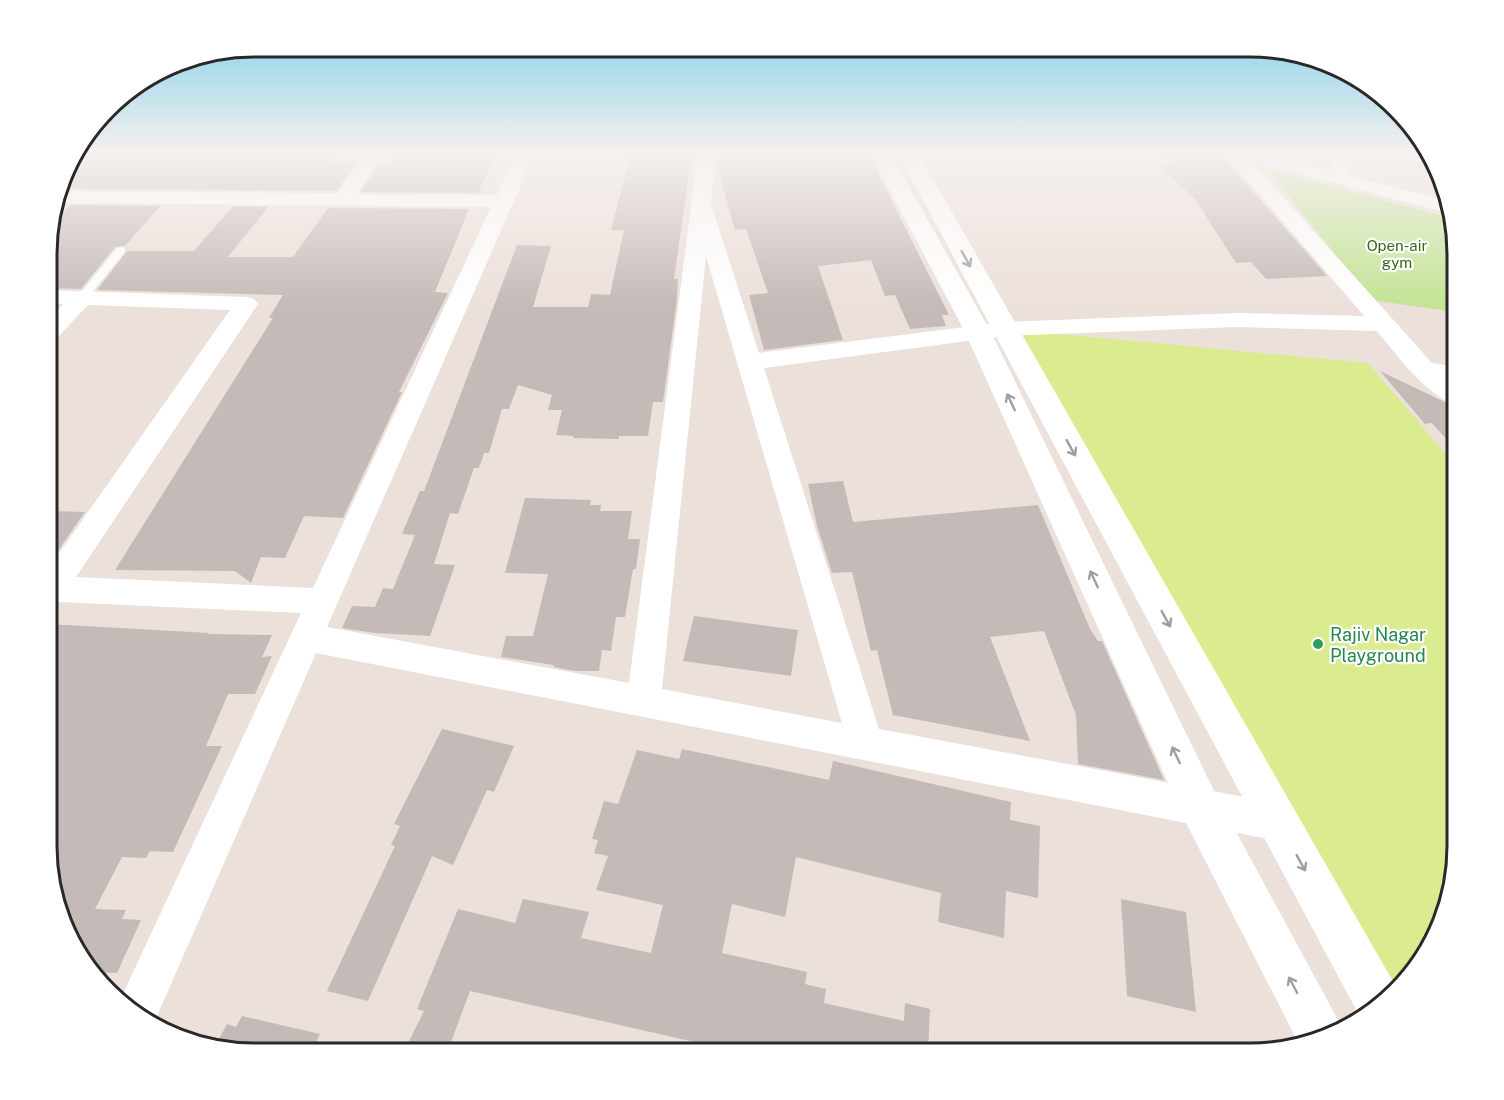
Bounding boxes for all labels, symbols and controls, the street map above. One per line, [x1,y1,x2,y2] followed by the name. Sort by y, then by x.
[1367,237,1427,271] park label: Open-air gym
[961,250,973,267] one-way arrow
[1005,394,1017,412] one-way arrow
[1065,439,1077,456] one-way arrow
[1087,570,1099,588] one-way arrow
[1160,610,1172,627] one-way arrow
[1330,624,1426,666] place label: Rajiv Nagar Playground
[1311,637,1325,651] marker: Rajiv Nagar Playground
[1170,747,1182,765] one-way arrow
[1295,854,1307,871] one-way arrow
[1287,976,1299,994] one-way arrow

